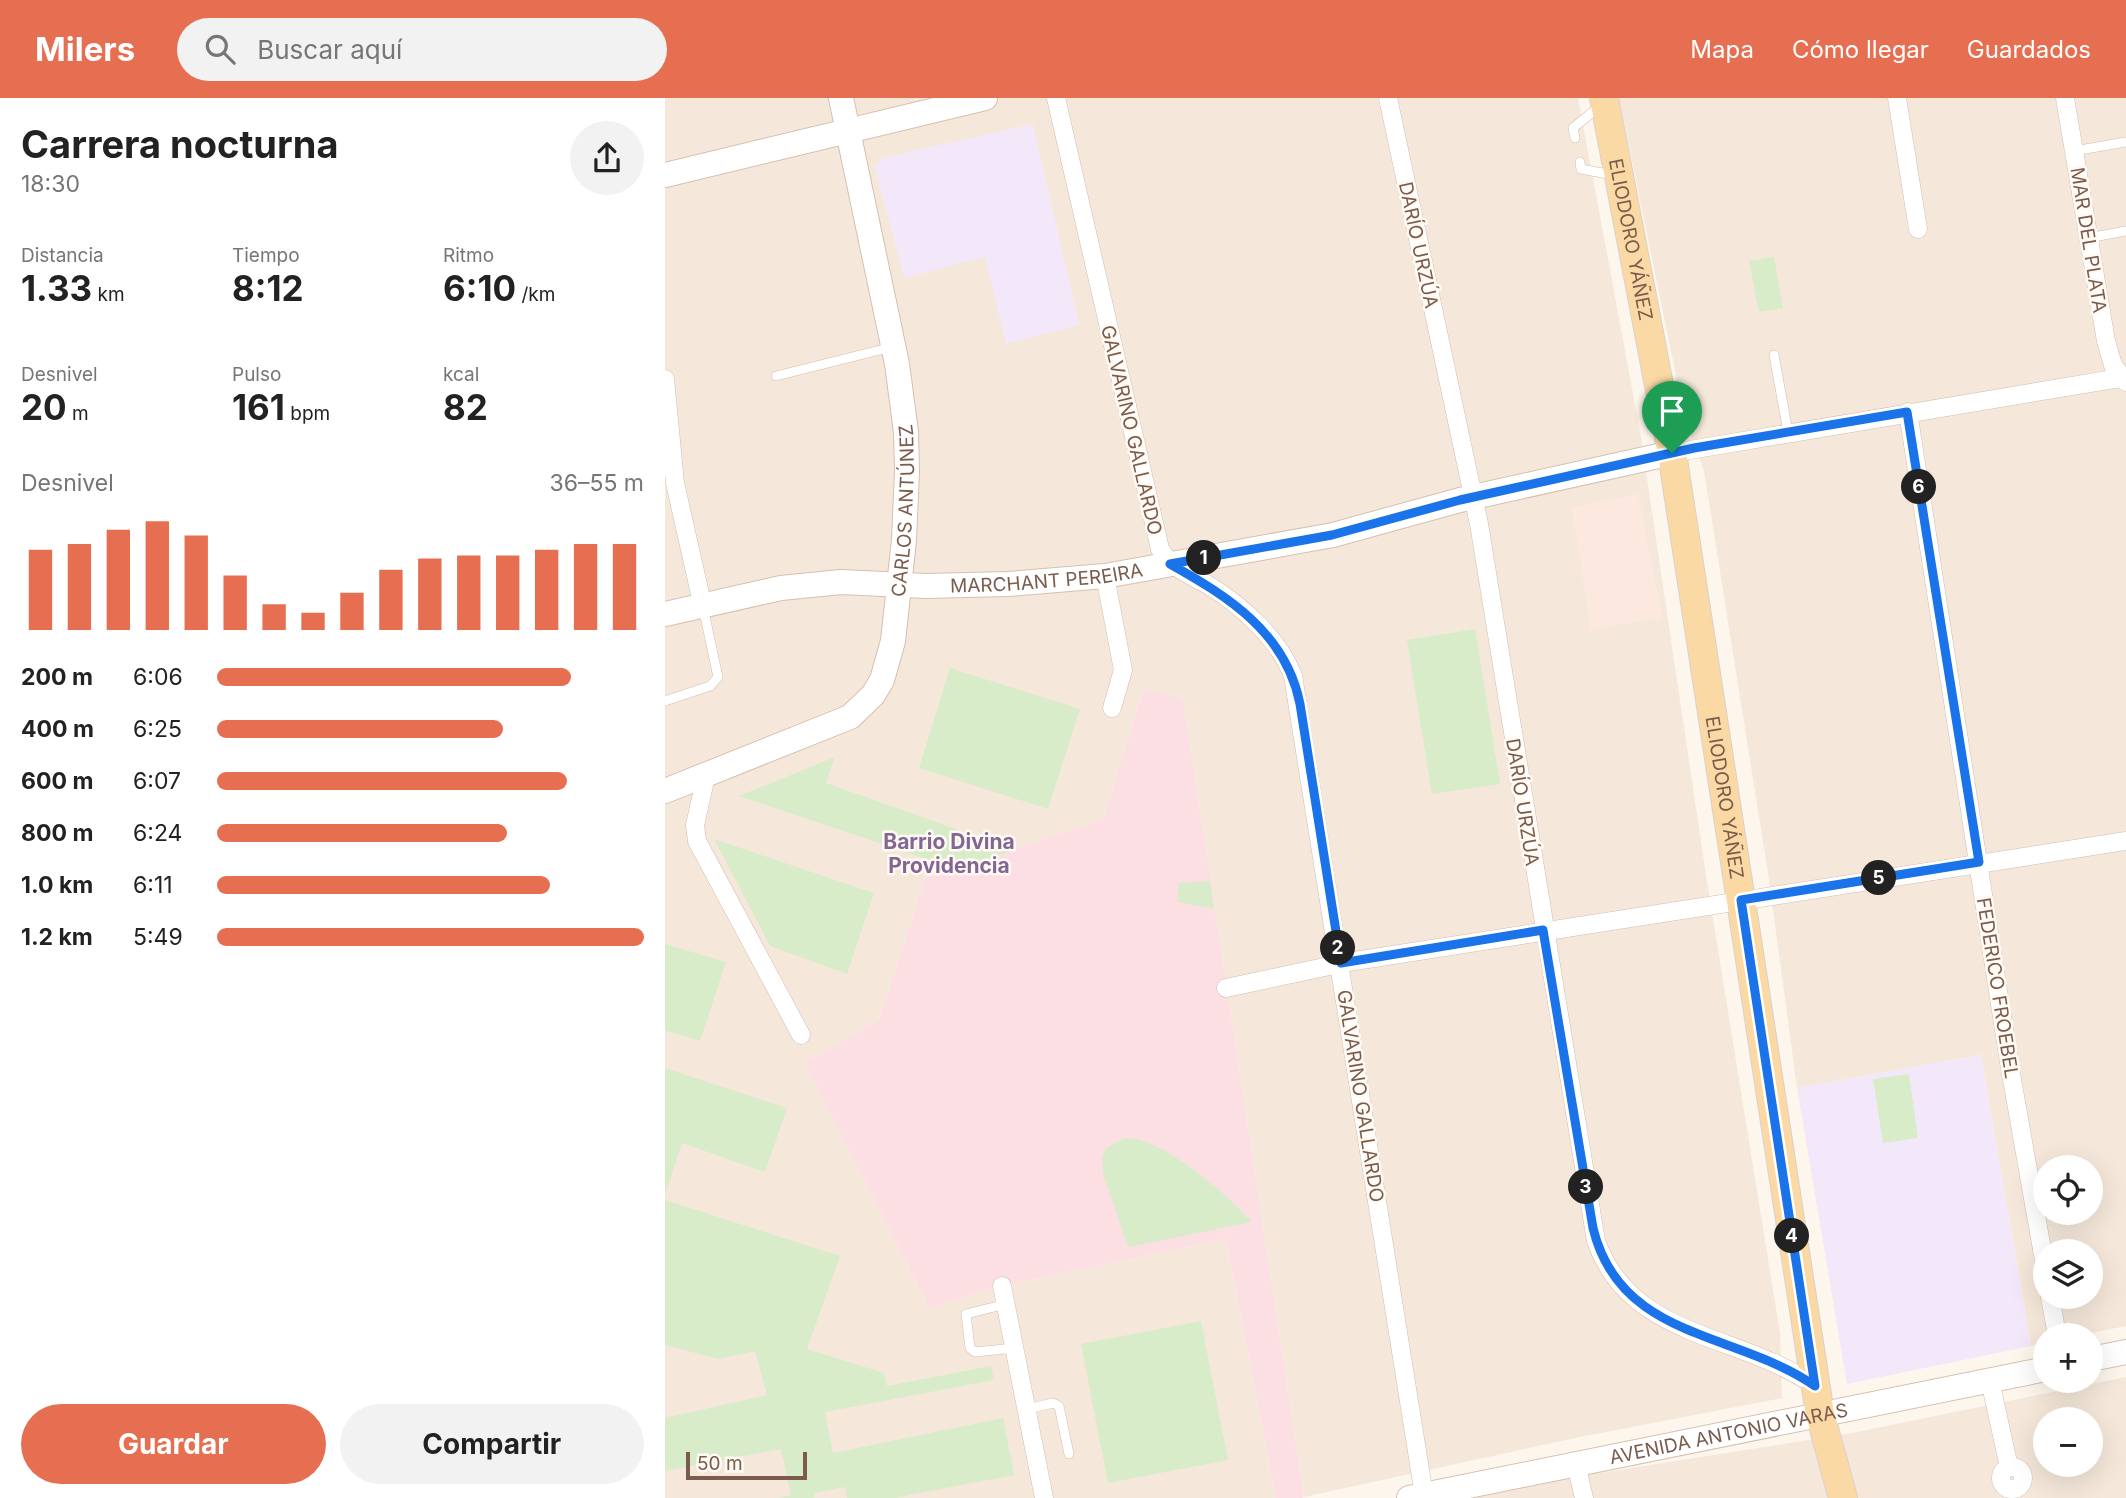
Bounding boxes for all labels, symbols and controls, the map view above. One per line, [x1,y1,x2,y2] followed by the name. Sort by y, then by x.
[177,18,667,81] search box
[35,29,135,69] text: Milers
[201,30,239,68] icon: search
[257,34,402,65] text: Buscar aquí
[1690,35,1754,64] text: Mapa
[1792,35,1929,64] text: Cómo llegar
[1967,35,2091,64] text: Guardados
[21,121,339,167] text: Carrera nocturna
[570,121,644,195] button: share
[1604,157,1657,322] street label: ELIODORO YÁÑEZ
[2066,166,2111,315] street label: MAR DEL PLATA
[21,170,80,198] text: 18:30
[1394,180,1444,310] street label: DARÍO URZÚA
[21,244,104,267] text: Distancia
[232,244,300,267] text: Tiempo
[443,244,494,267] text: Ritmo
[21,267,92,309] text: 1.33
[232,267,304,309] text: 8:12
[443,267,516,309] text: 6:10
[92,283,125,306] text: km
[516,283,555,306] text: /km
[1096,323,1167,537] street label: GALVARINO GALLARDO
[21,363,98,386] text: Desnivel
[232,363,281,386] text: Pulso
[443,363,479,386] text: kcal
[1642,381,1702,453] pin
[21,386,67,428] text: 20
[232,386,285,428] text: 161
[443,386,488,428] text: 82
[1653,392,1691,430] icon: arrive
[67,402,89,425] text: m
[285,402,330,425] text: bpm
[887,423,919,598] street label: CARLOS ANTÚNEZ
[21,469,114,497] text: Desnivel
[549,469,644,497] text: 36–55 m
[1901,470,1937,504] pin: 6
[1912,475,1925,498] text: 6
[1187,540,1221,575] pin: 1
[1199,546,1208,569] text: 1
[950,558,1145,597] street label: MARCHANT PEREIRA
[21,663,93,691] text: 200 m
[133,663,183,691] text: 6:06
[21,715,94,743] text: 400 m
[133,715,182,743] text: 6:25
[1701,715,1748,881] street label: ELIODORO YÁÑEZ
[1501,737,1545,867] street label: DARÍO URZÚA
[21,767,93,795] text: 600 m
[133,767,181,795] text: 6:07
[21,819,93,847] text: 800 m
[133,819,182,847] text: 6:24
[883,829,1015,878] district label: Barrio Divina Providencia
[1861,860,1897,896] pin: 5
[1872,866,1885,889] text: 5
[21,871,93,899] text: 1.0 km
[133,871,173,899] text: 6:11
[1972,896,2023,1080] street label: FEDERICO FROEBEL
[21,923,93,951] text: 1.2 km
[133,923,183,951] text: 5:49
[1321,930,1355,966] pin: 2
[1332,936,1343,959] text: 2
[1332,988,1389,1204] street label: GALVARINO GALLARDO
[2033,1155,2103,1477] map controls
[2033,1155,2103,1225] button: locate
[1569,1170,1604,1204] pin: 3
[1579,1175,1592,1198] text: 3
[1775,1218,1809,1254] pin: 4
[1785,1224,1798,1247] text: 4
[2033,1239,2103,1309] button: layers
[2033,1323,2103,1393] button: +
[1607,1398,1850,1469] street label: AVENIDA ANTONIO VARAS
[21,1404,326,1484] button: Guardar
[340,1404,644,1484] button: Compartir
[2033,1407,2103,1477] button: −
[686,1449,807,1481] scale bar
[697,1452,743,1475] text: 50 m

